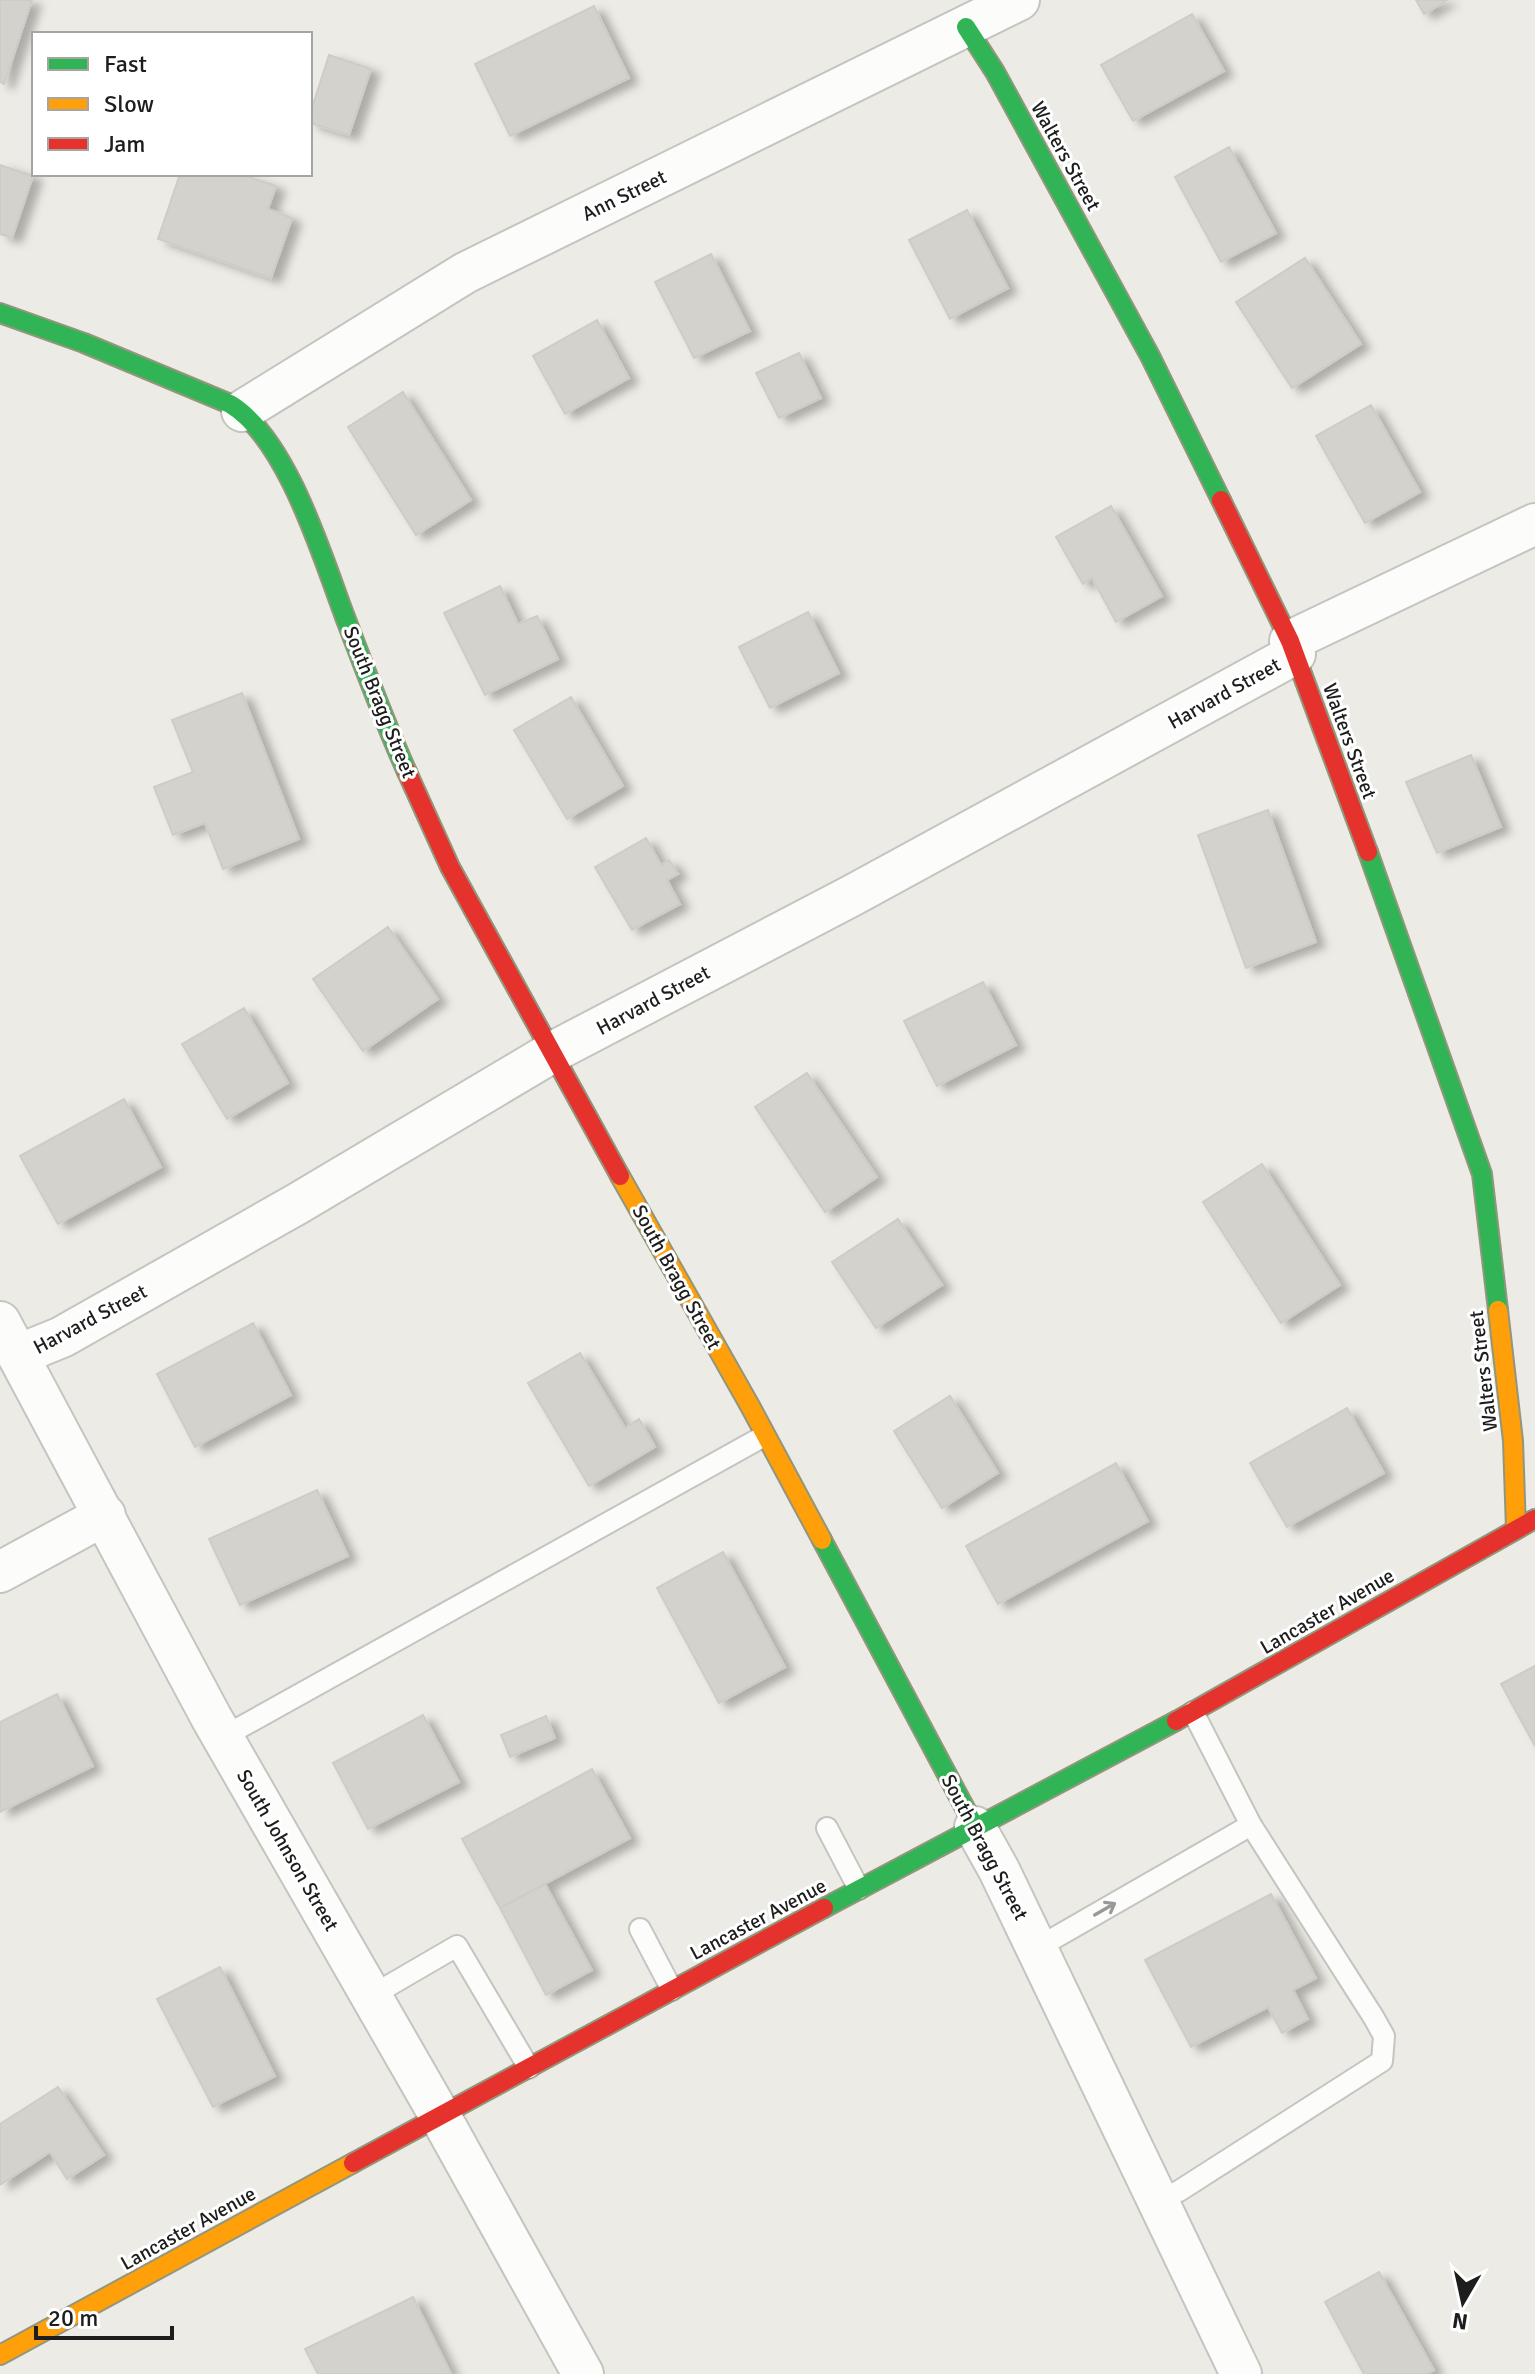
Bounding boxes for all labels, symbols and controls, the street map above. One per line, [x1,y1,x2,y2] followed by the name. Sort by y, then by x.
[32,32,312,176] legend
[104,49,147,79] text: Fast
[104,89,154,119] text: Slow
[1025,97,1106,215] street label: Walters Street
[104,129,145,159] text: Jam
[578,164,670,227] street label: Ann Street
[338,623,421,782] street label: South Bragg Street
[1163,652,1285,735] street label: Harvard Street
[1317,680,1382,802] street label: Walters Street
[592,960,714,1041] street label: Harvard Street
[626,1201,727,1354] street label: South Bragg Street
[29,1279,151,1360] street label: Harvard Street
[1464,1309,1503,1433] street label: Walters Street
[1256,1563,1399,1660] street label: Lancaster Avenue
[231,1765,344,1936] street label: South Johnson Street
[936,1770,1033,1924] street label: South Bragg Street
[686,1873,831,1966] street label: Lancaster Avenue
[1093,1901,1116,1917] one-way arrow
[116,2181,260,2276] street label: Lancaster Avenue
[1423,2262,1503,2342] north arrow
[36,2290,172,2340] scale bar
[48,2303,98,2333] text: 20 m
[1450,2307,1470,2336] text: N

